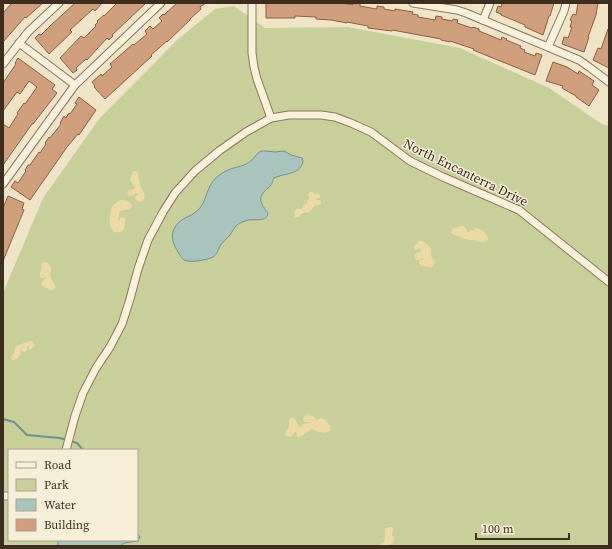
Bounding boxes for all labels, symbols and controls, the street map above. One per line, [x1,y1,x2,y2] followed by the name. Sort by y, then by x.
[401,135,531,210] street label: North Encanterra Drive
[8,449,138,541] legend
[44,457,71,473] text: Road
[44,477,69,493] text: Park
[44,497,76,513] text: Water
[476,515,569,541] scale bar
[44,517,89,533] text: Building
[482,521,514,537] text: 100 m

